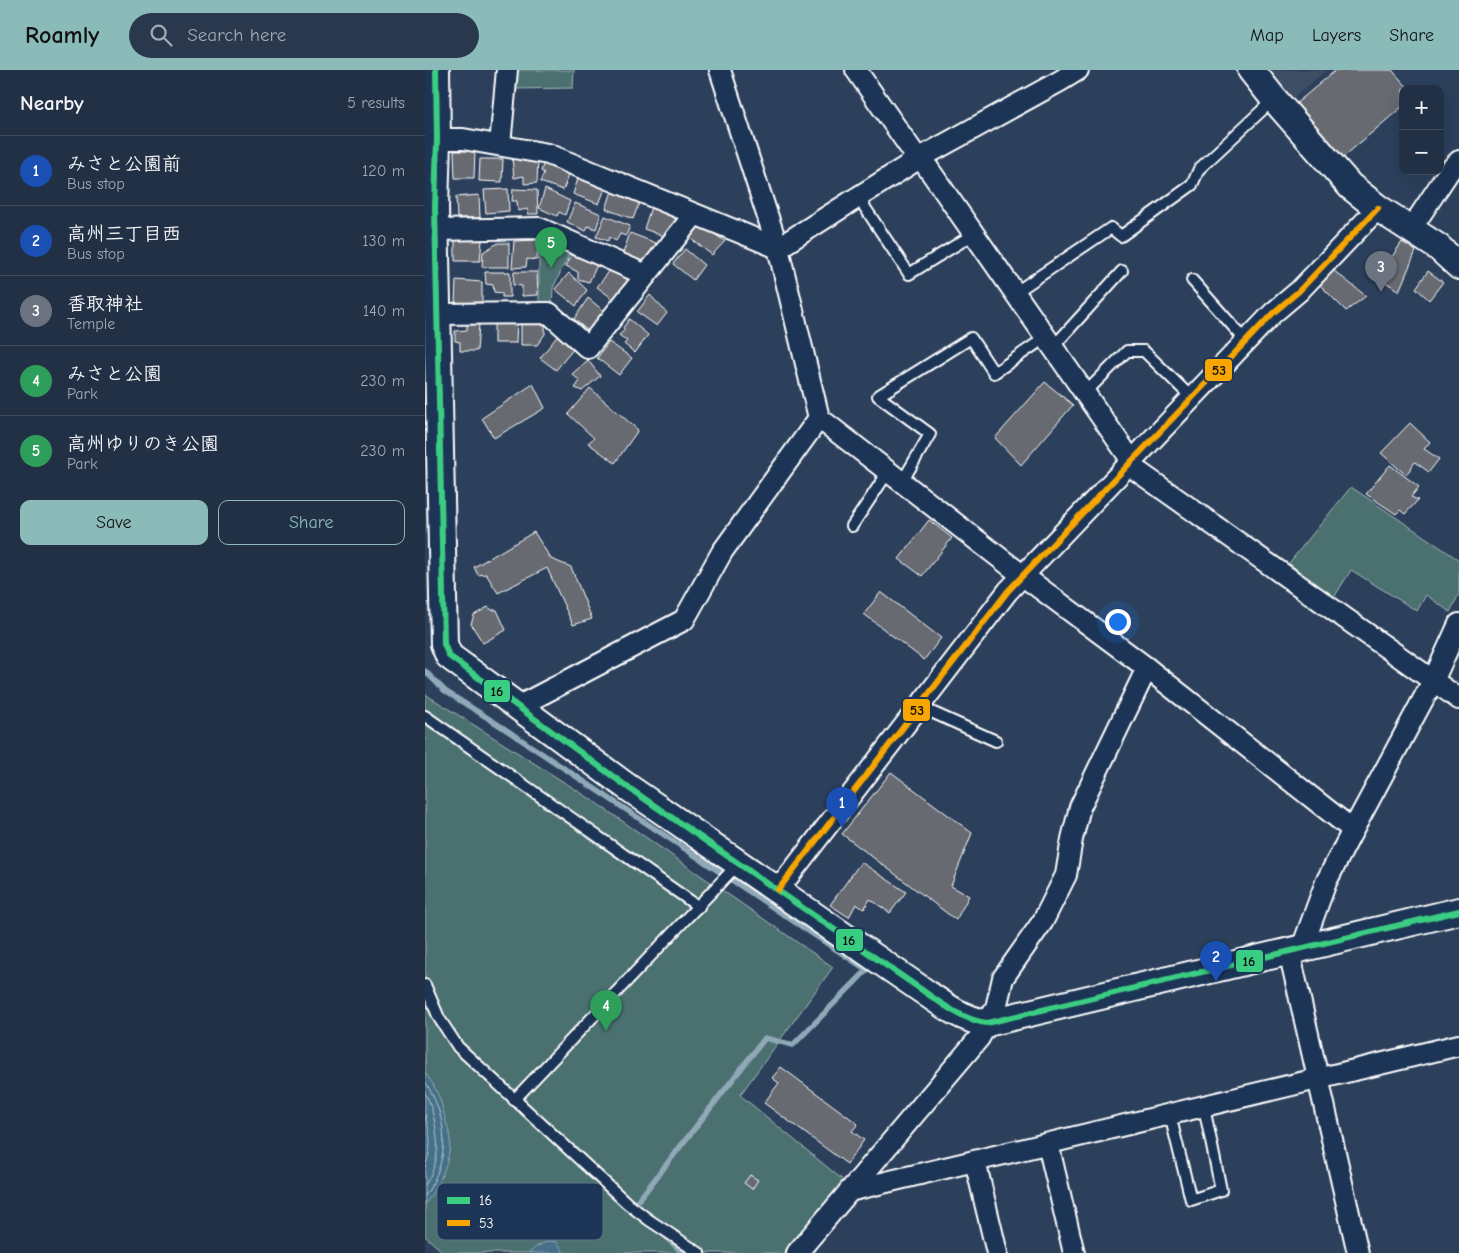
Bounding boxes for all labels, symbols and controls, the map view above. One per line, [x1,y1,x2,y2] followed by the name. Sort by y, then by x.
[129,13,479,58] search box
[25,21,99,49] text: Roamly
[147,21,175,49] icon: search
[187,24,286,46] text: Search here
[1250,25,1284,46] text: Map
[1312,25,1361,46] text: Layers
[1389,25,1434,46] text: Share
[1399,85,1444,175] map controls
[1399,85,1444,130] button: +
[20,91,84,115] text: Nearby
[347,94,405,112] text: 5 results
[1399,130,1444,175] button: −
[67,153,181,175] text: みさと公園前
[33,162,39,180] text: 1
[362,162,405,180] text: 120 m
[67,175,125,193] text: Bus stop
[67,223,181,245] text: 高州三丁目西
[535,227,567,268] pin: 5
[32,232,40,250] text: 2
[362,232,405,250] text: 130 m
[67,245,125,263] text: Bus stop
[1365,251,1397,292] pin: 3
[67,293,143,315] text: 香取神社
[32,302,40,320] text: 3
[363,302,405,320] text: 140 m
[67,315,115,333] text: Temple
[1204,358,1233,382] line badge: 53
[1212,362,1226,379] text: 53
[67,363,162,385] text: みさと公園
[32,372,40,390] text: 4
[360,372,405,390] text: 230 m
[67,385,98,403] text: Park
[67,433,219,455] text: 高州ゆりのき公園
[32,442,40,460] text: 5
[360,442,405,460] text: 230 m
[67,455,98,473] text: Park
[20,500,208,545] button: Save
[218,500,405,545] button: Share
[1105,609,1131,635] your location
[483,679,511,703] line badge: 16
[491,683,503,700] text: 16
[902,698,931,722] line badge: 53
[910,702,924,719] text: 53
[826,787,858,828] pin: 1
[835,928,864,952] line badge: 16
[843,932,855,949] text: 16
[1200,941,1232,982] pin: 2
[1235,949,1264,973] line badge: 16
[1243,953,1255,970] text: 16
[590,990,622,1031] pin: 4
[437,1183,603,1240] legend
[479,1192,492,1209] text: 16
[479,1215,494,1232] text: 53

